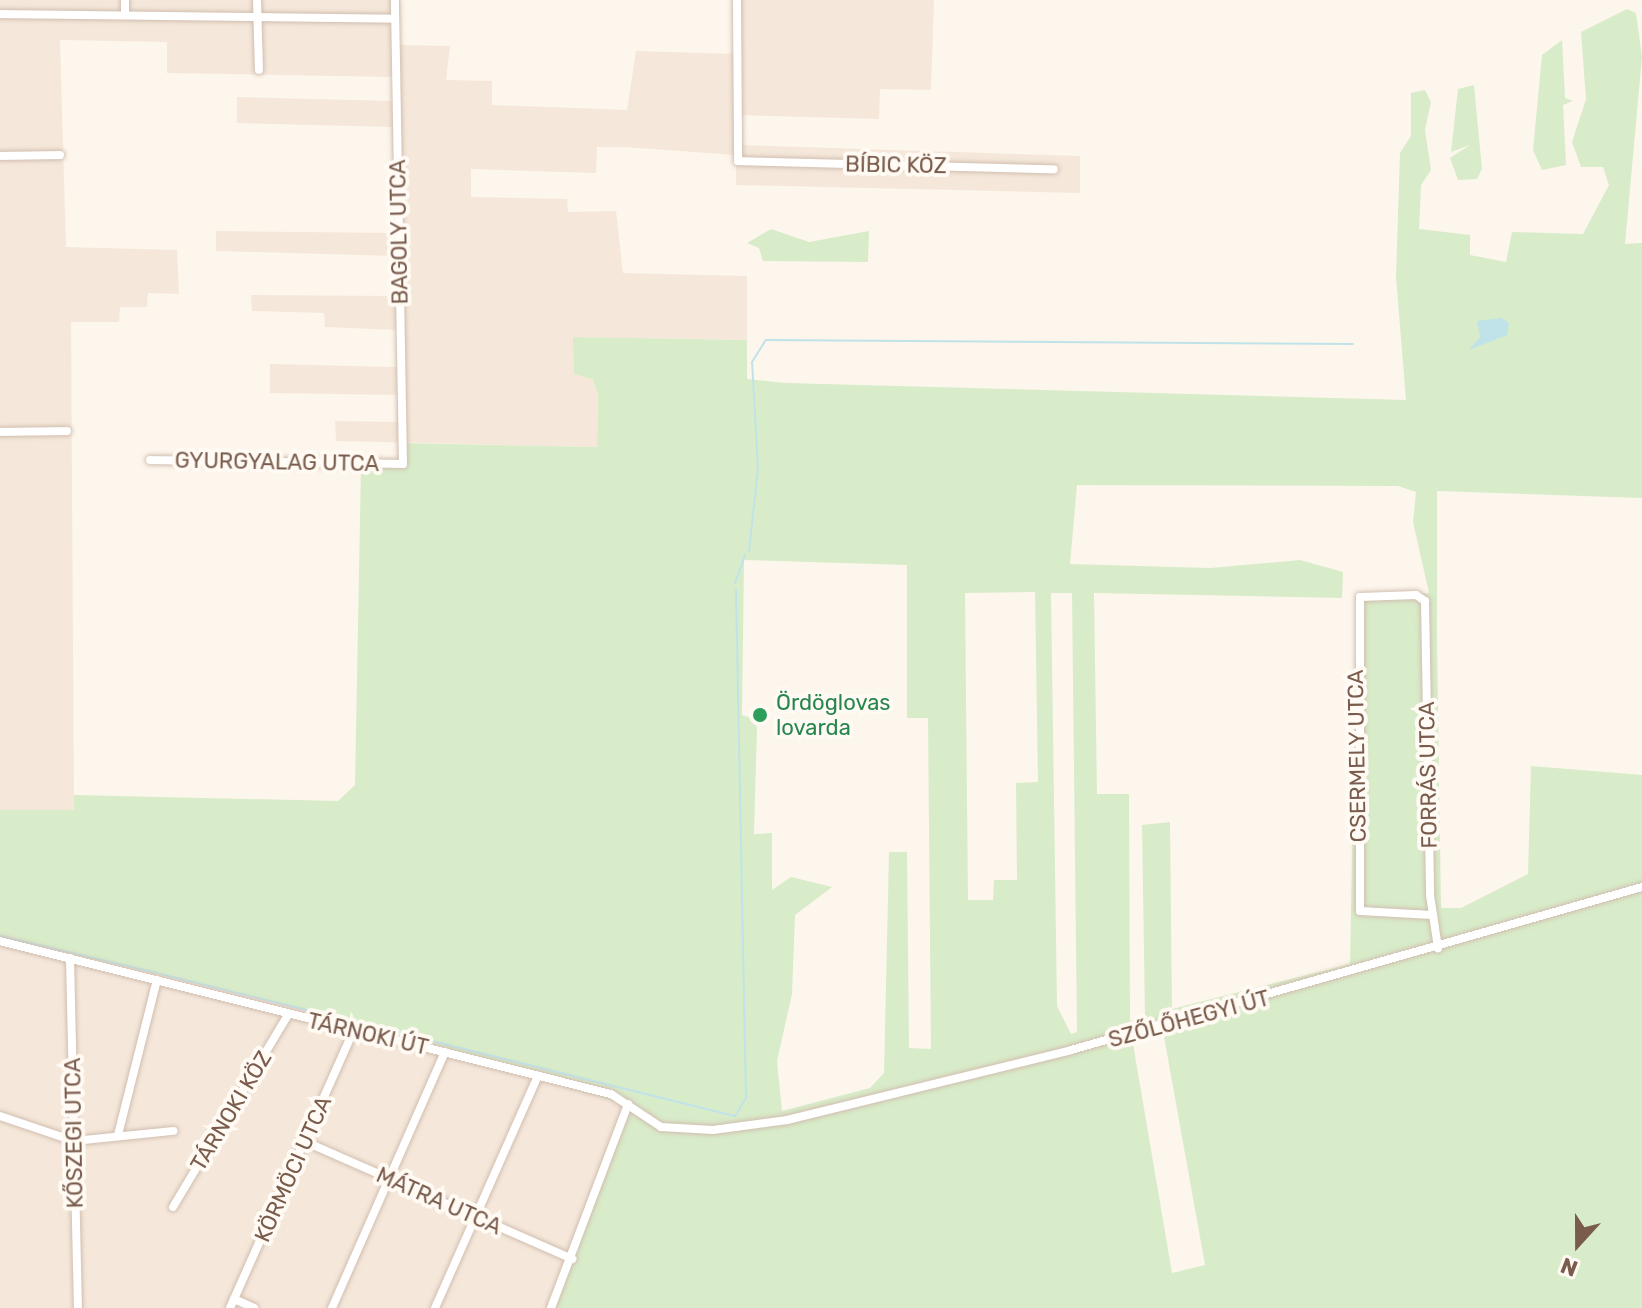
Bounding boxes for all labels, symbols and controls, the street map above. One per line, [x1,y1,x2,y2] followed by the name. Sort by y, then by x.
[845,151,947,179] street label: BÍBIC KÖZ
[385,159,413,305] street label: BAGOLY UTCA
[174,447,380,477] street label: GYURGYALAG UTCA
[1342,669,1372,843] street label: CSERMELY UTCA
[776,689,891,740] place label: Ördöglovas lovarda
[1414,701,1442,849] street label: FORRÁS UTCA
[751,706,769,724] marker: Ördöglovas lovarda
[1106,985,1272,1053] street label: SZŐLŐHEGYI ÚT
[305,1007,431,1061] street label: TÁRNOKI ÚT
[185,1046,277,1176] street label: TÁRNOKI KÖZ
[59,1057,89,1209] street label: KŐSZEGI UTCA
[249,1092,337,1246] street label: KÖRMÖCI UTCA
[372,1162,506,1240] street label: MÁTRA UTCA
[1538,1204,1618,1284] north arrow
[1557,1251,1581,1282] text: N

